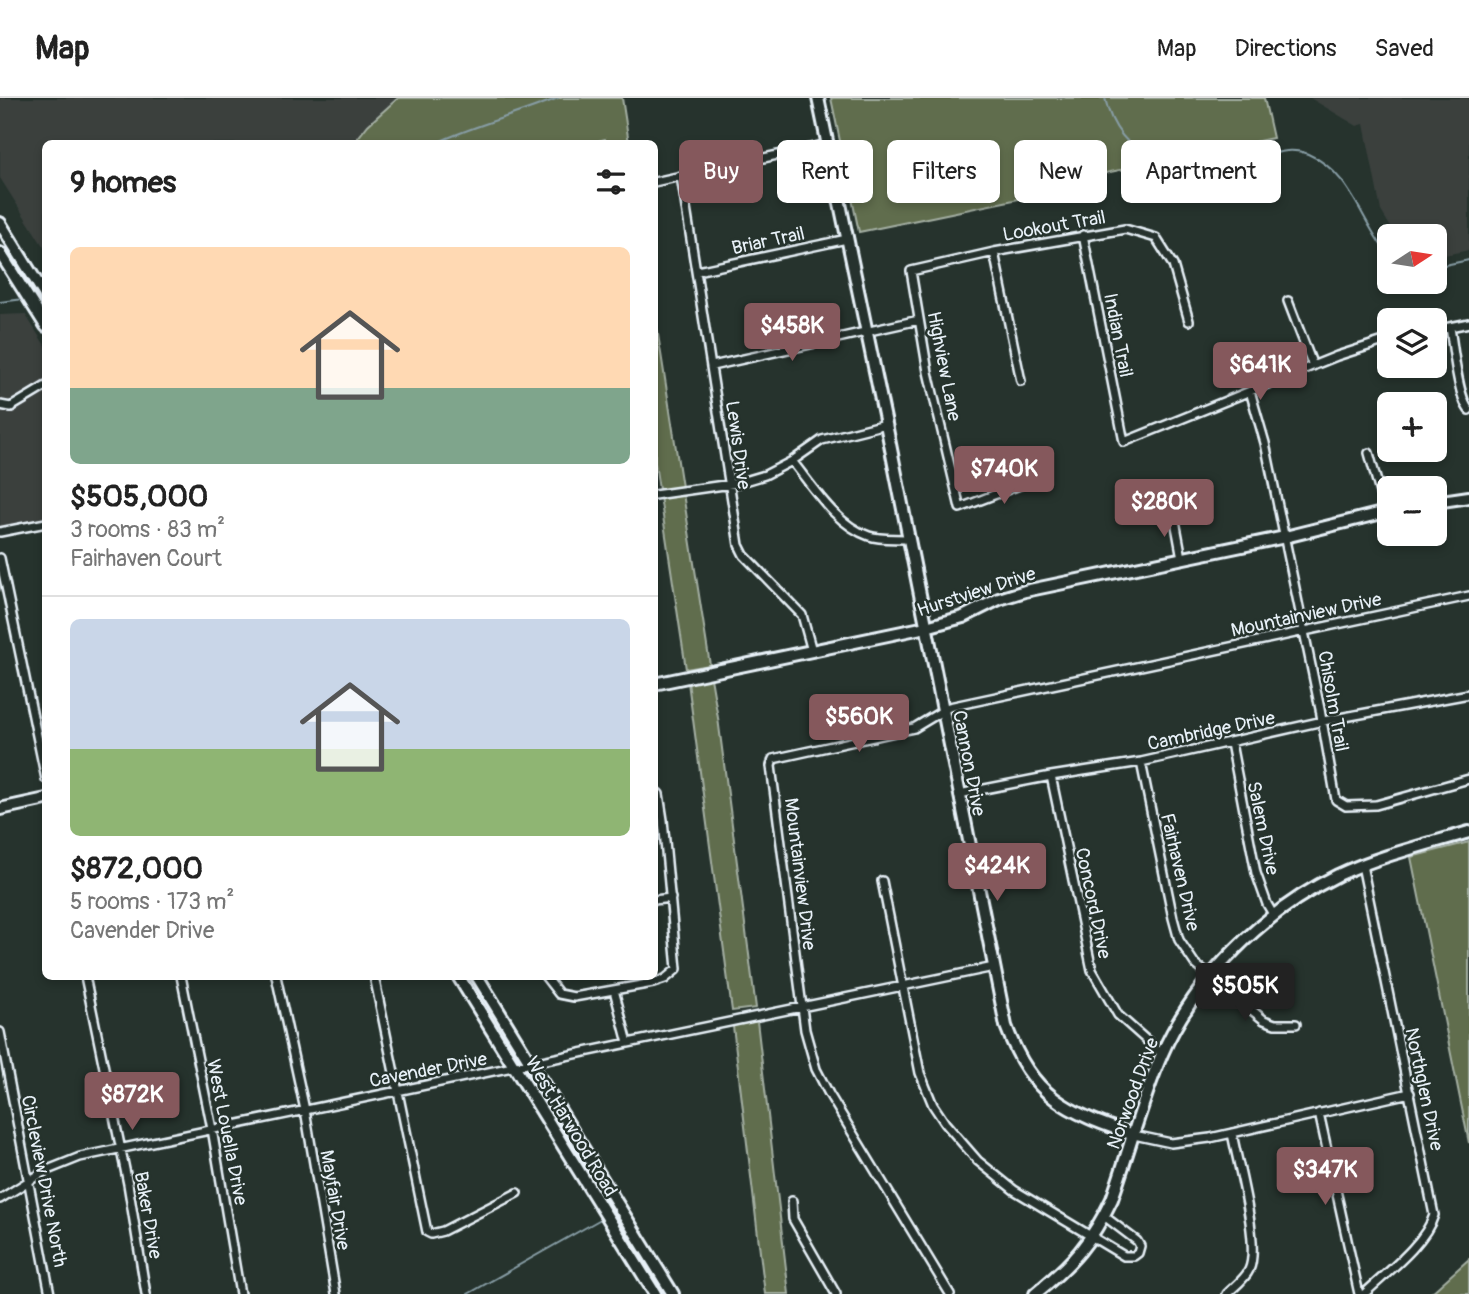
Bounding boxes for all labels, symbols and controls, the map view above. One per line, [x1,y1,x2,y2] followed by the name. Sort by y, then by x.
[35,28,90,69] text: Map
[1157,34,1197,63] text: Map
[1235,34,1336,63] text: Directions
[1374,34,1434,63] text: Saved
[679,140,763,203] chip: Buy
[777,140,873,203] chip: Rent
[887,140,1000,203] chip: Filters
[1014,140,1107,203] chip: New
[1121,140,1281,203] chip: Apartment
[592,163,630,201] icon: filters
[70,164,176,201] text: 9 homes
[1001,205,1108,247] street label: Lookout Trail
[729,222,807,260] street label: Briar Trail
[1377,224,1447,294] north arrow
[1377,224,1447,546] map controls
[1098,291,1138,379] street label: Indian Trail
[287,292,413,418] icon: home
[743,303,841,363] pin: $458K
[1377,308,1447,378] button: layers
[922,309,967,424] street label: Highview Lane
[760,311,824,340] text: $458K
[1211,342,1309,402] pin: $641K
[1229,350,1291,379] text: $641K
[1377,392,1447,462] button: +
[720,399,756,492] street label: Lewis Drive
[955,446,1053,506] pin: $740K
[970,454,1038,483] text: $740K
[1377,476,1447,546] button: −
[70,478,208,515] text: $505,000
[1115,480,1213,539] pin: $280K
[1131,487,1197,516] text: $280K
[70,515,225,544] text: 3 rooms · 83 m²
[70,544,222,573] text: Fairhaven Court
[914,561,1039,622] street label: Hurstview Drive
[1229,587,1384,643] street label: Mountainview Drive
[1312,649,1354,753] street label: Chisolm Trail
[287,664,413,790] icon: home
[810,694,908,754] pin: $560K
[825,702,893,731] text: $560K
[1145,706,1278,756] street label: Cambridge Drive
[947,708,991,819] street label: Cannon Drive
[1241,779,1285,878] street label: Salem Drive
[779,797,821,952] street label: Mountainview Drive
[1155,811,1205,934] street label: Fairhaven Drive
[948,844,1046,903] pin: $424K
[1070,846,1117,961] street label: Concord Drive
[70,850,203,887] text: $872,000
[964,851,1030,880] text: $424K
[70,887,234,916] text: 5 rooms · 173 m²
[70,916,214,945] text: Cavender Drive
[1196,964,1294,1023] pin: $505K
[1212,971,1278,1000] text: $505K
[1399,1026,1449,1153] street label: Northglen Drive
[1102,1034,1164,1152] street label: Norwood Drive
[367,1047,490,1093] street label: Cavender Drive
[520,1052,623,1201] street label: West Harwood Road
[201,1057,253,1208] street label: West Louella Drive
[83,1072,181,1132] pin: $872K
[101,1080,163,1109] text: $872K
[16,1093,72,1269] street label: Circleview Drive North
[314,1148,356,1253] street label: Mayfair Drive
[1276,1148,1374,1207] pin: $347K
[1293,1155,1357,1184] text: $347K
[129,1170,168,1261] street label: Baker Drive

